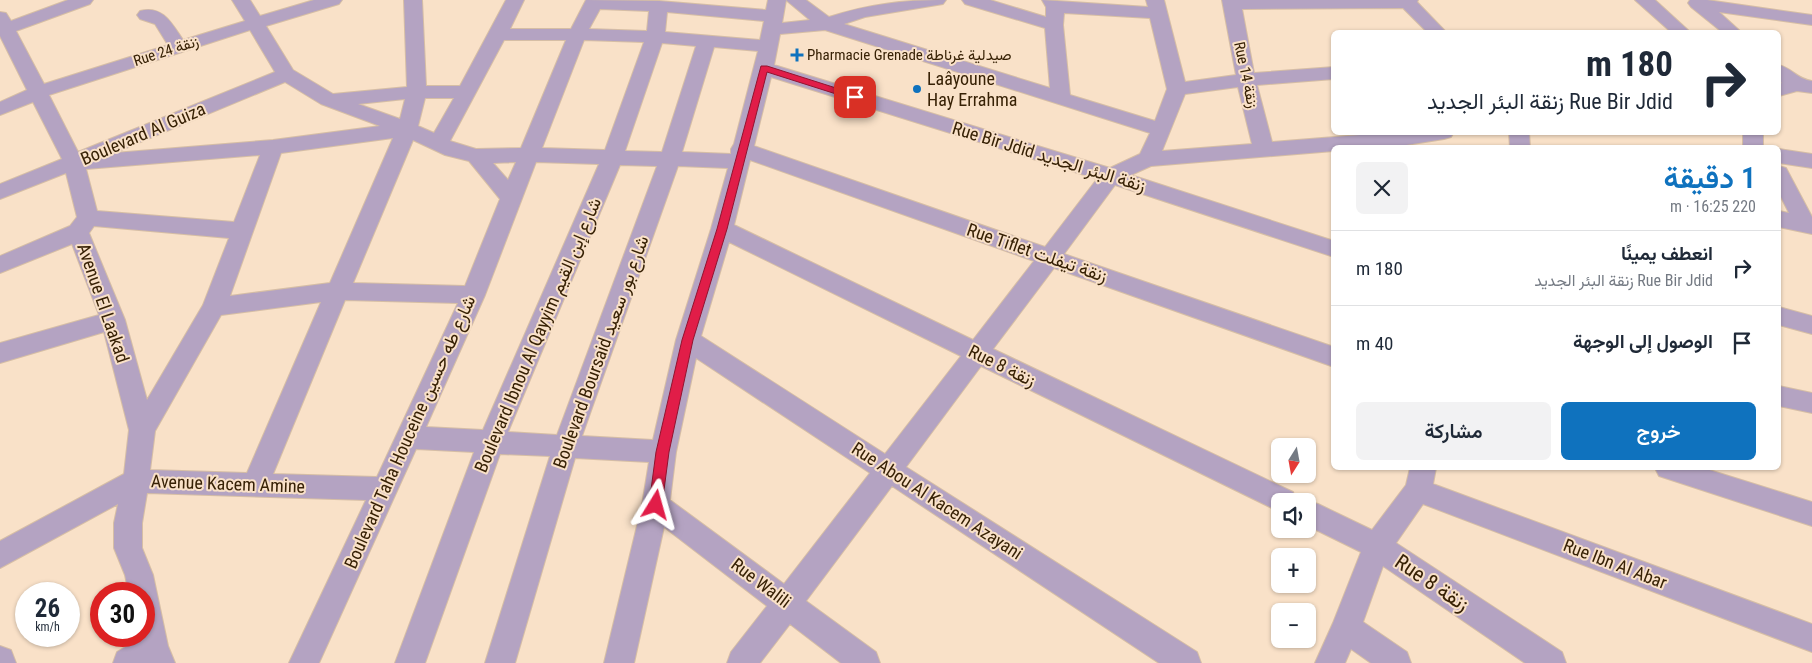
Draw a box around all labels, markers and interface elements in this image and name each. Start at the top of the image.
street label: Rue 24 زنقة [131,32,201,70]
street label: Rue 14 زنقة [1230,40,1262,110]
text: 180 m [1586,44,1673,85]
place label: Pharmacie Grenade صيدلية غرناطة [807,46,1012,64]
marker: Pharmacie Grenade صيدلية غرناطة [791,49,803,61]
icon: right [1691,50,1756,115]
place label: Laâyoune Hay Errahma [927,68,1017,110]
pin [834,76,876,118]
icon: arrive [841,83,869,111]
marker: Laâyoune Hay Errahma [911,83,923,95]
text: Rue Bir Jdid زنقة البئر الجديد [1427,89,1673,114]
street label: Boulevard Al Guiza [77,98,208,169]
street label: Rue Bir Jdid زنقة البئر الجديد [950,117,1148,197]
text: 1 دقيقة [1664,160,1756,195]
button: close [1356,162,1408,214]
street label: Boulevard Ibnou Al Qayyim شارع إبن القيم [470,194,607,476]
text: 220 m · 16:25 [1670,197,1756,216]
street label: Rue Tiflet زنقة تيفلت [964,219,1110,287]
street label: Boulevard Boursaid شارع بور سعيد [549,233,654,472]
street label: Avenue El Laakad [73,240,134,365]
text: انعطف يمينًا [1621,242,1713,265]
icon: right [1728,254,1756,282]
text: 180 m [1356,257,1403,280]
text: Rue Bir Jdid زنقة البئر الجديد [1534,271,1713,290]
street label: Boulevard Taha Houceine شارع طه حسين [340,292,481,572]
icon: arrive [1728,329,1756,357]
text: الوصول إلى الوجهة [1573,330,1713,353]
text: 40 m [1356,332,1393,355]
street label: Rue 8 زنقة [965,340,1039,392]
button: مشاركة [1356,402,1551,460]
button: خروج [1561,402,1756,460]
street label: Rue Abou Al Kacem Azayani [848,438,1027,564]
north arrow [1271,438,1316,482]
map controls [1271,438,1316,648]
street label: Avenue Kacem Amine [151,470,305,497]
position arrow [629,478,681,530]
button: sound [1271,493,1316,538]
street label: Rue Ibn Al Abar [1561,534,1670,593]
button: + [1271,548,1316,593]
street label: Rue 8 زنقة [1390,549,1474,617]
street label: Rue Walili [727,553,795,612]
speed limit sign: 30 [90,582,155,647]
text: 26 [35,594,60,623]
button: − [1271,603,1316,648]
text: km/h [35,620,60,634]

